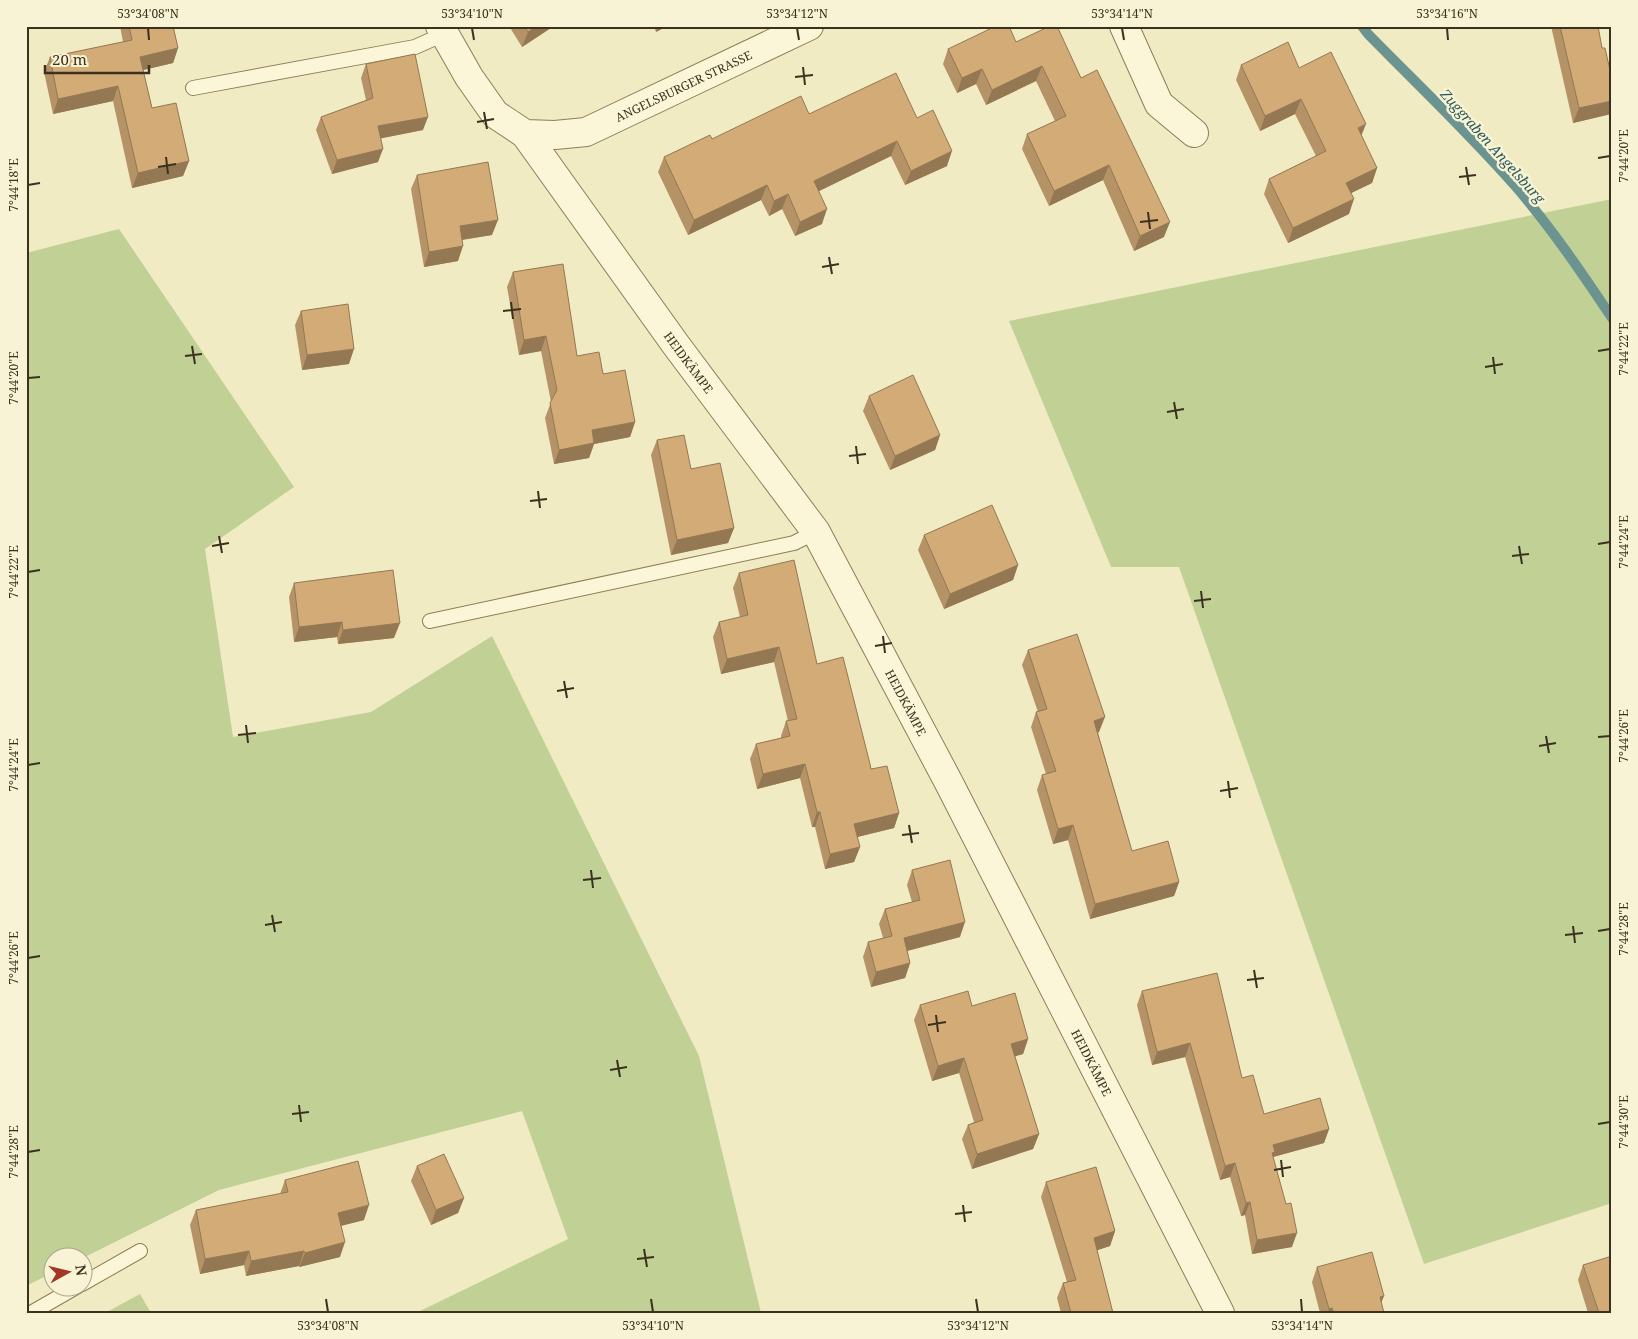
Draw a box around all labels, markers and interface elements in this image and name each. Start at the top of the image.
text: 53°34'08"N [117,5,179,22]
text: 53°34'10"N [441,5,503,22]
text: 53°34'12"N [766,5,828,22]
text: 53°34'14"N [1091,5,1153,22]
text: 53°34'16"N [1416,5,1478,22]
scale bar [45,42,149,74]
street label: ANGELSBURGER STRASSE [612,46,755,125]
text: 20 m [52,49,87,69]
water label: Zuggraben Angelsburg [1436,84,1550,208]
text: 7°44'20"E [1615,129,1632,183]
text: 7°44'18"E [5,158,22,212]
text: 7°44'22"E [1615,322,1632,376]
street label: HEIDKÄMPE [660,328,718,397]
text: 7°44'20"E [5,351,22,405]
text: 7°44'24"E [1615,515,1632,569]
text: 7°44'22"E [5,545,22,599]
street label: HEIDKÄMPE [882,666,931,739]
text: 7°44'26"E [1615,709,1632,763]
text: 7°44'24"E [5,738,22,792]
text: 7°44'28"E [1615,902,1632,956]
text: 7°44'26"E [5,931,22,985]
street label: HEIDKÄMPE [1068,1026,1116,1099]
text: 7°44'30"E [1615,1095,1632,1149]
text: 7°44'28"E [5,1125,22,1179]
north arrow [42,1246,92,1296]
text: N [71,1263,92,1277]
text: 53°34'08"N [297,1317,359,1334]
text: 53°34'10"N [622,1317,684,1334]
text: 53°34'12"N [947,1317,1009,1334]
text: 53°34'14"N [1271,1317,1333,1334]

